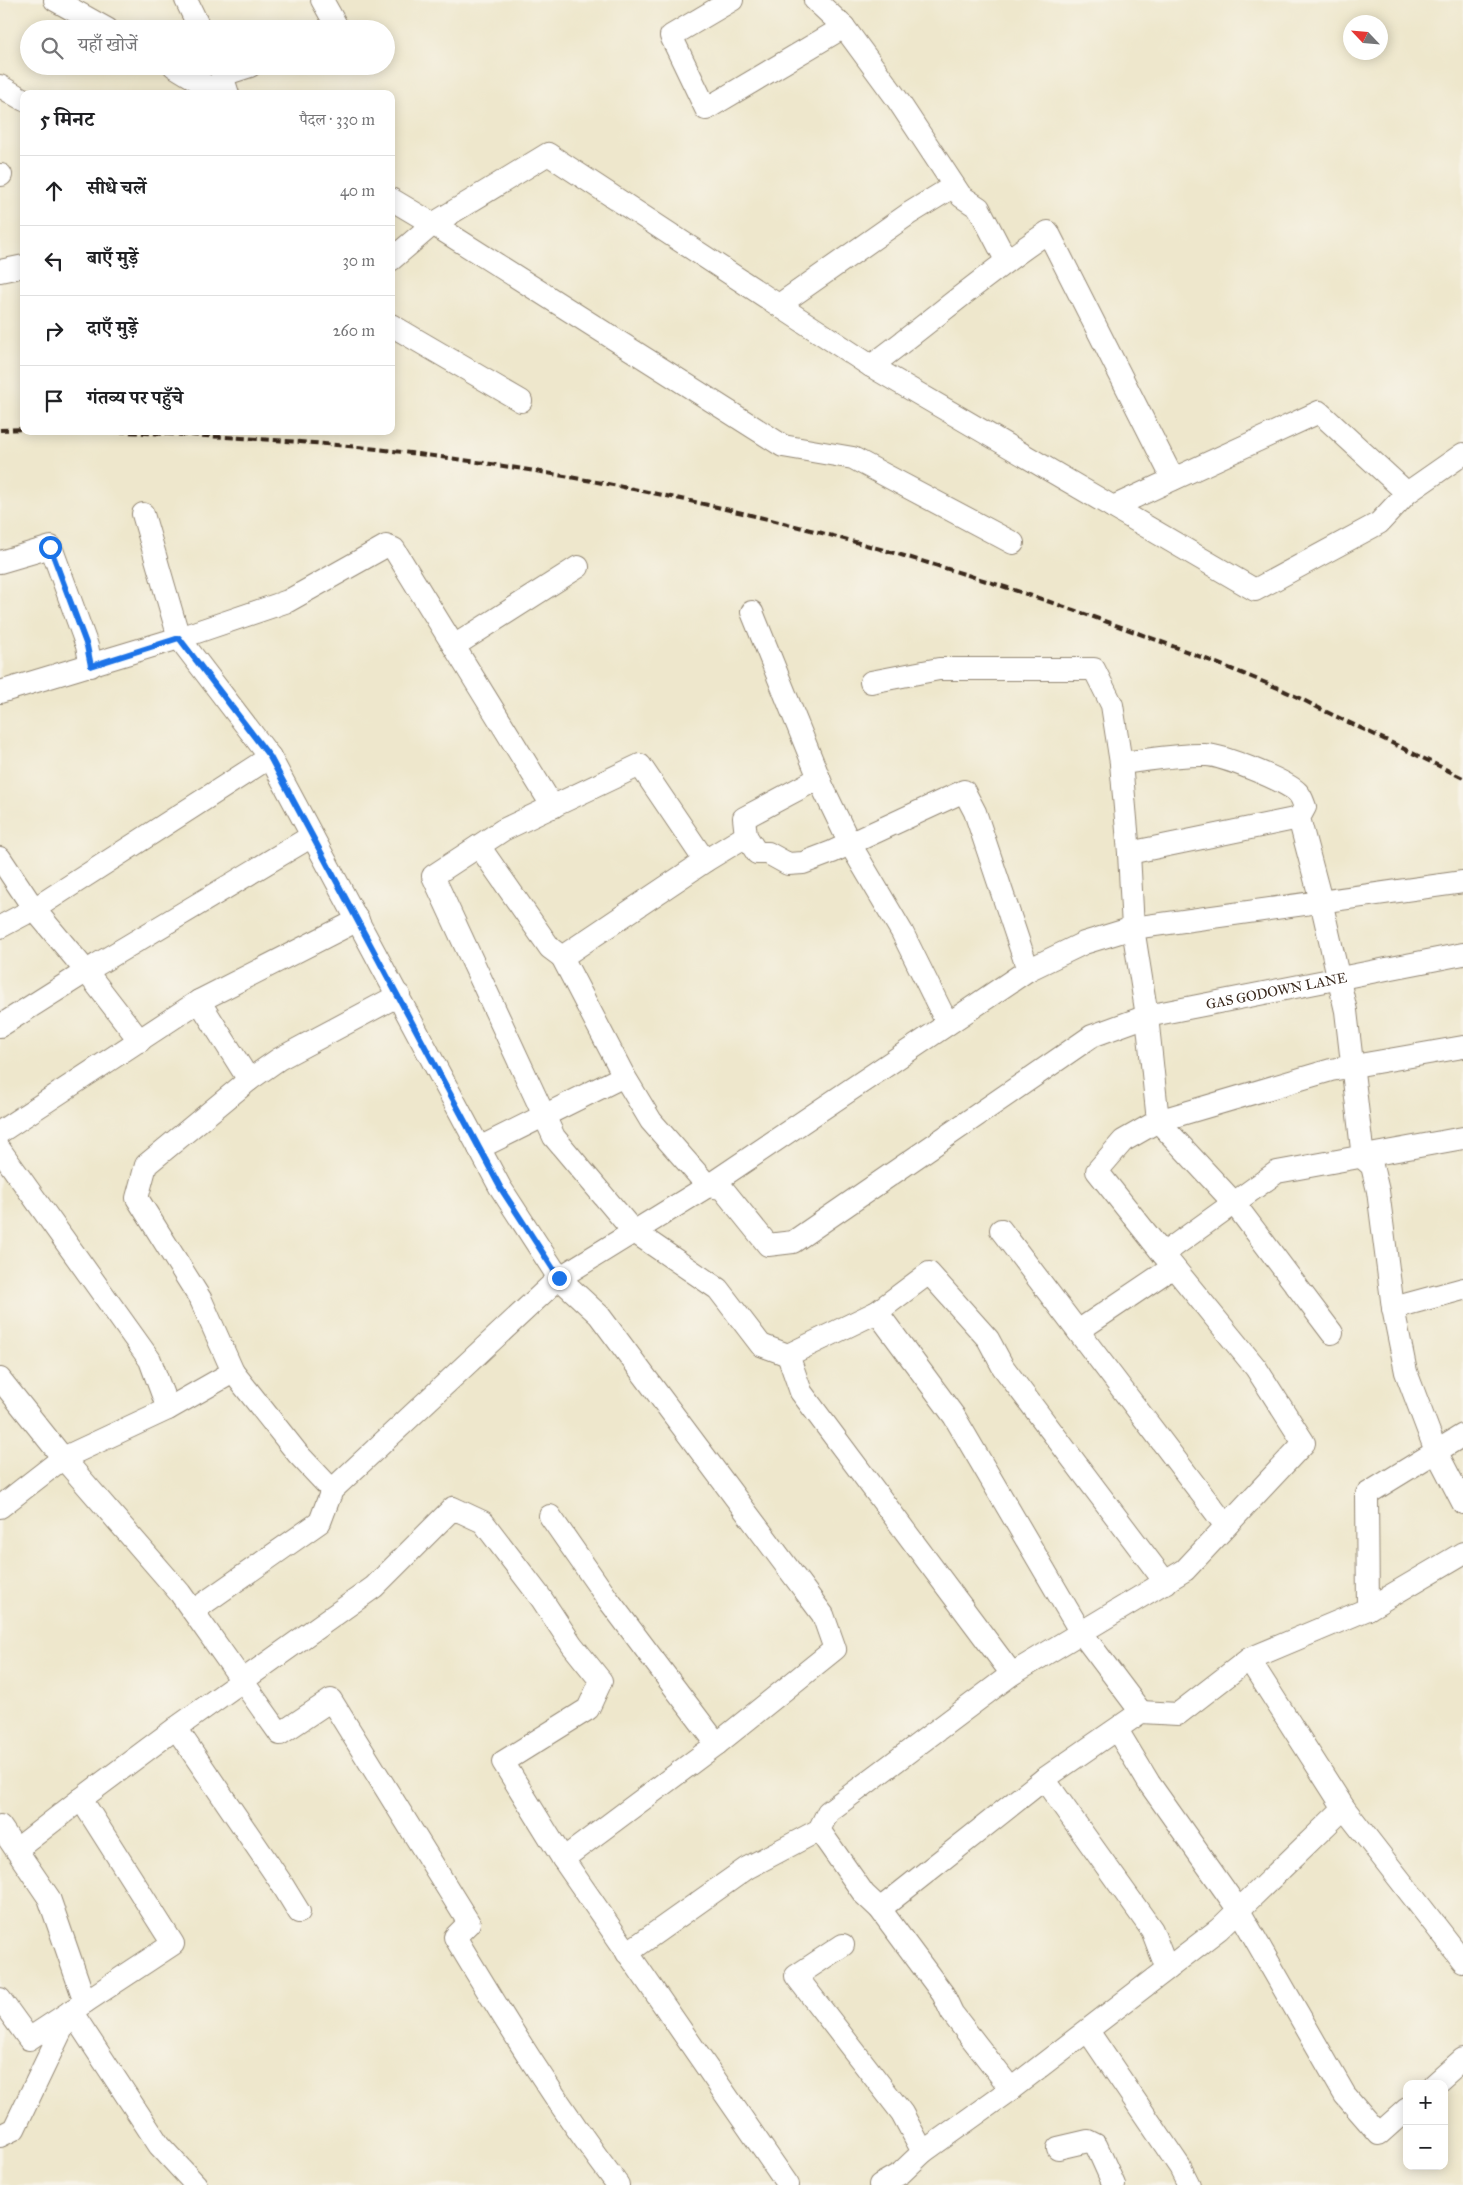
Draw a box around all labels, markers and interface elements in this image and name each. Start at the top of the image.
north arrow [1343,15,1388,60]
search box [20,20,395,75]
text: यहाँ खोजें [78,33,138,56]
icon: search [38,34,66,62]
text: 5 मिनट [40,106,94,132]
text: पैदल · 330 m [299,110,375,129]
text: सीधे चलें [87,176,146,199]
icon: ahead [40,177,68,205]
text: 40 m [340,181,375,200]
text: बाएँ मुड़ें [87,246,138,269]
icon: left [40,247,68,275]
text: 30 m [342,251,375,270]
text: दाएँ मुड़ें [87,316,138,339]
icon: right [40,317,68,345]
text: 260 m [333,321,375,340]
text: गंतव्य पर पहुँचे [87,386,183,409]
icon: arrive [40,387,68,415]
route start [39,536,62,559]
street label: GAS GODOWN LANE [1204,969,1348,1013]
route end [548,1267,571,1290]
map controls [1403,2080,1448,2170]
button: + [1403,2080,1448,2125]
button: − [1403,2125,1448,2170]

